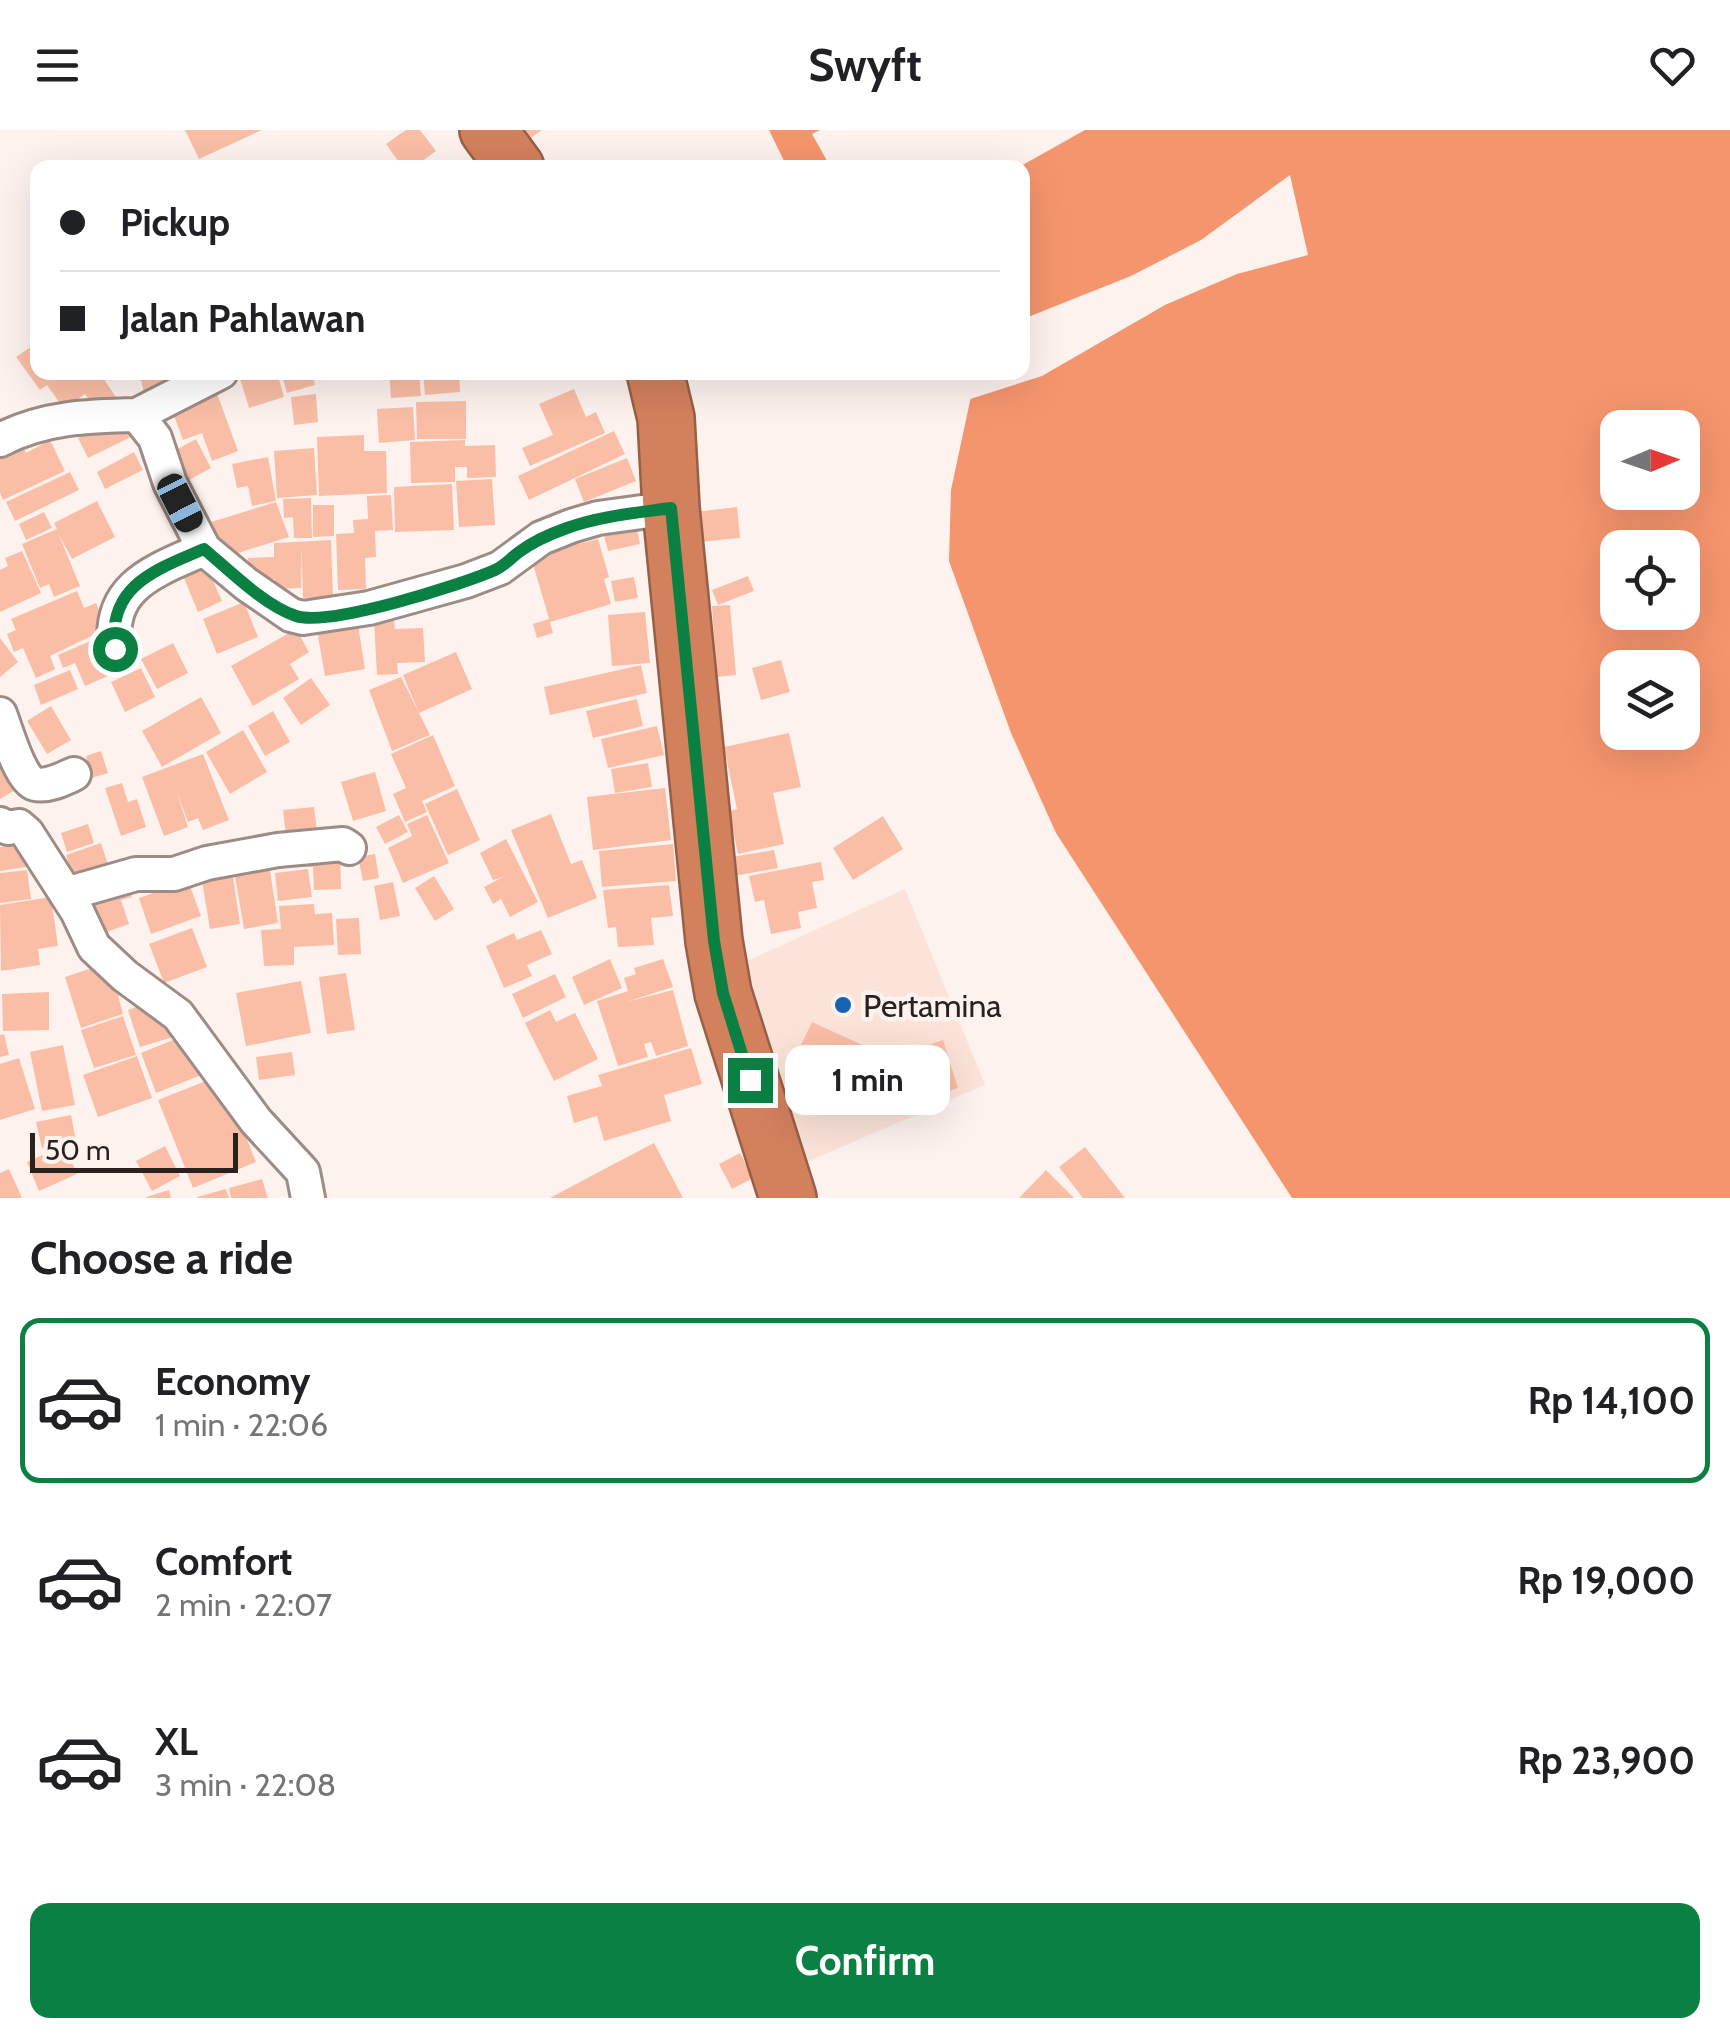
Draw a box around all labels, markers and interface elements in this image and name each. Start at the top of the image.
icon: menu [30,38,85,93]
text: Swyft [808,38,922,92]
icon: heart [1645,38,1700,93]
text: Pickup [120,199,230,246]
text: Jalan Pahlawan [120,295,365,342]
north arrow [1600,410,1700,510]
map controls [1600,410,1700,750]
car [153,469,207,537]
button: locate [1600,530,1700,630]
route start [93,627,138,672]
button: layers [1600,650,1700,750]
place label: Pertamina [863,986,1002,1025]
marker: Pertamina [832,994,854,1016]
callout: 1 min [785,1045,950,1115]
route end [728,1058,773,1103]
text: 1 min [831,1060,904,1099]
scale bar [30,1128,238,1172]
text: 50 m [45,1133,111,1167]
text: Choose a ride [30,1231,293,1285]
icon: car [35,1356,125,1446]
text: Economy [155,1358,310,1405]
text: Rp 14,100 [1528,1377,1695,1424]
text: 1 min · 22:06 [155,1405,328,1444]
icon: car [35,1536,125,1626]
text: Comfort [155,1538,292,1585]
text: Rp 19,000 [1518,1557,1695,1604]
text: 2 min · 22:07 [155,1585,332,1624]
icon: car [35,1716,125,1806]
text: XL [155,1718,198,1765]
text: Rp 23,900 [1517,1737,1695,1784]
text: 3 min · 22:08 [155,1765,336,1804]
button: Confirm [30,1903,1700,2018]

